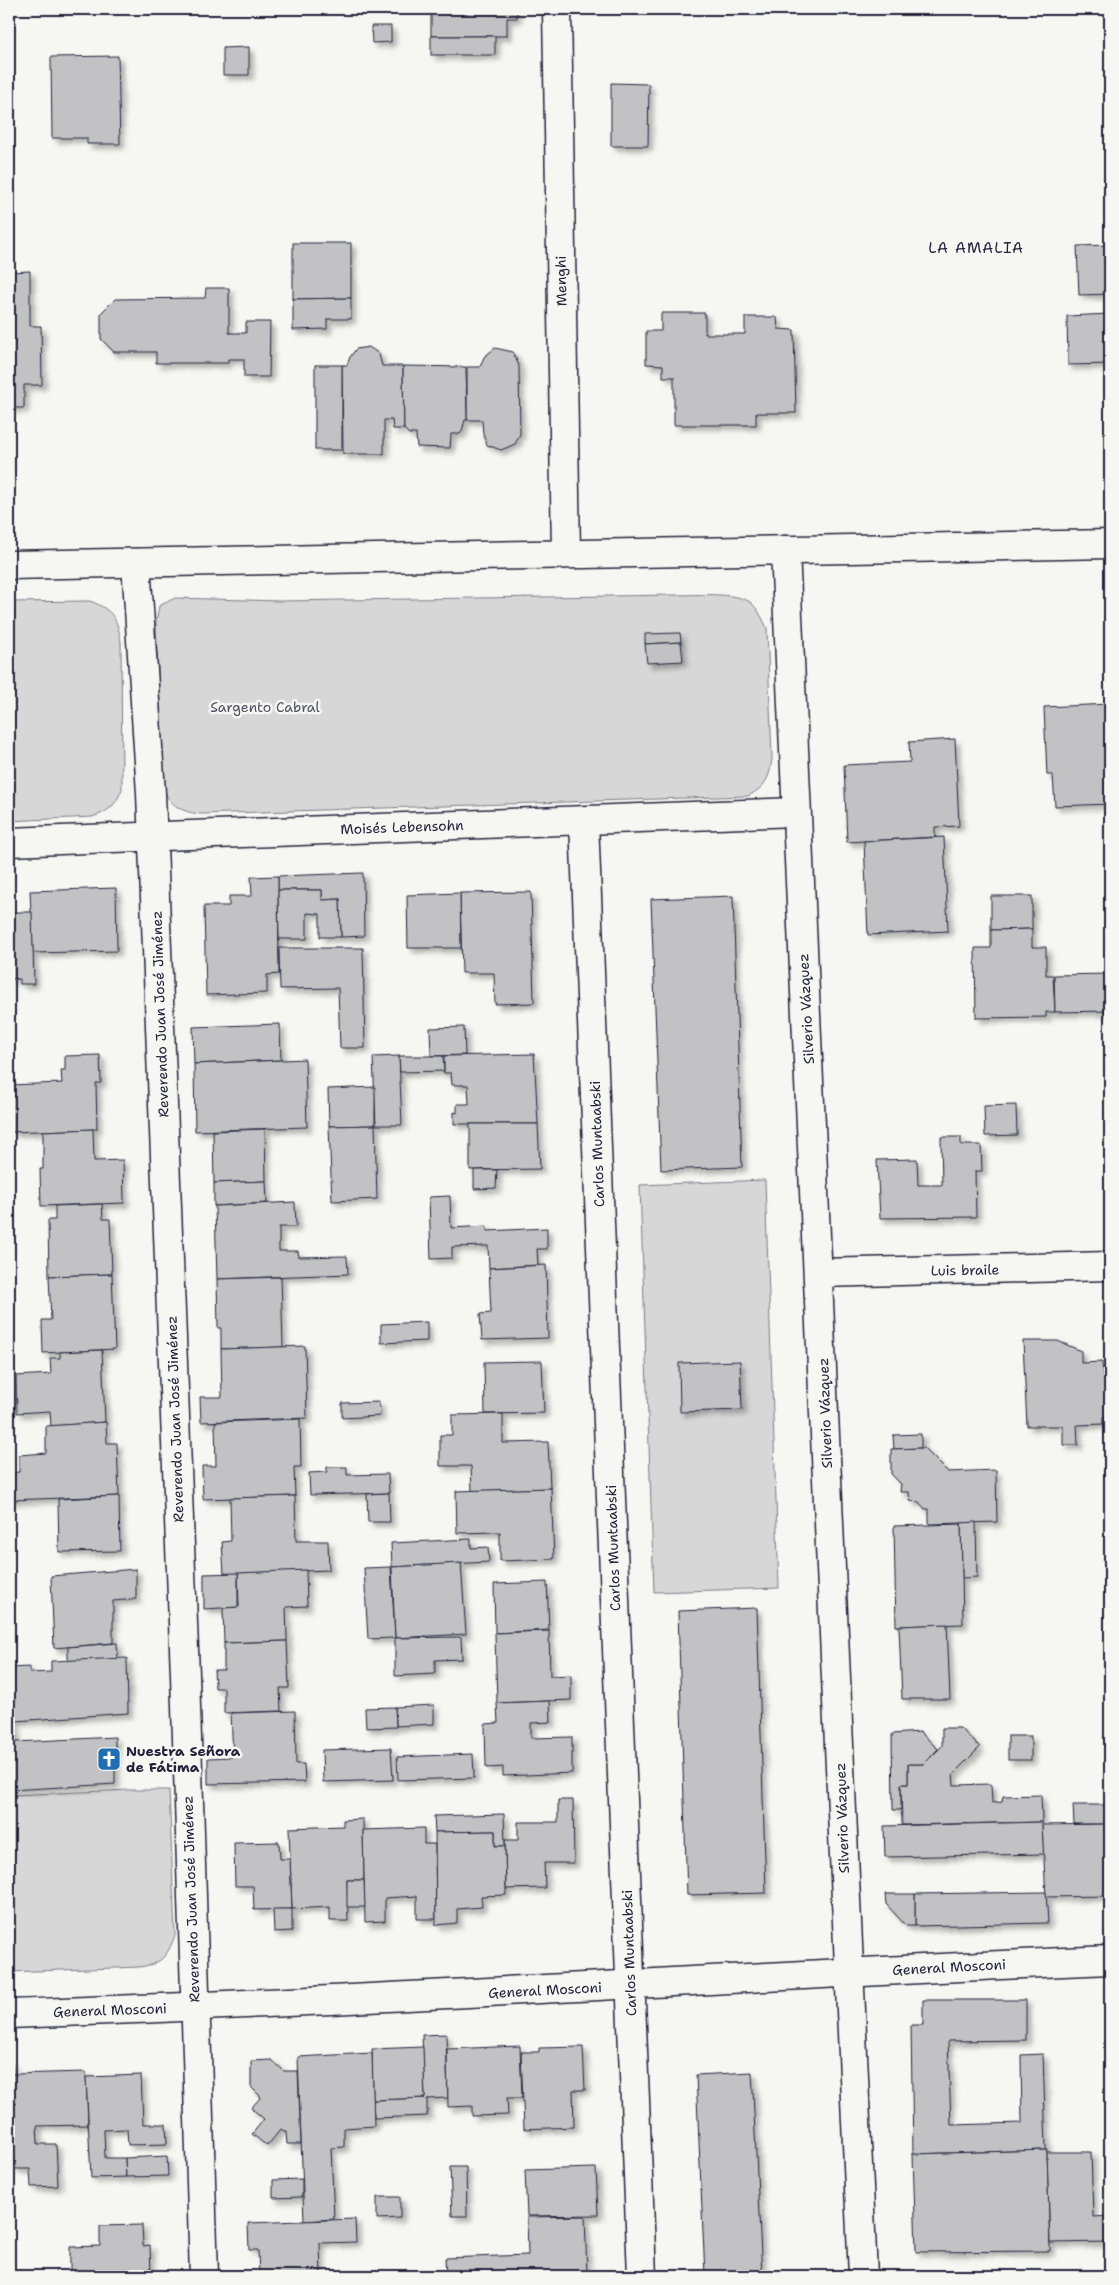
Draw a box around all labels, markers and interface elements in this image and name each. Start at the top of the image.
district label: LA AMALIA [928,238,1024,258]
street label: Menghi [552,256,570,306]
park label: Sargento Cabral [210,698,321,716]
street label: Moisés Lebensohn [340,816,464,838]
street label: Reverendo Juan José Jiménez [147,910,173,1118]
street label: Silverio Vázquez [794,953,818,1065]
street label: Carlos Muntaabski [586,1080,608,1208]
street label: Luis braile [930,1260,1000,1280]
street label: Reverendo Juan José Jiménez [162,1315,188,1523]
street label: Silverio Vázquez [814,1357,836,1469]
street label: Carlos Muntaabski [602,1484,624,1612]
place label: Nuestra Señora de Fátima [126,1742,241,1776]
church icon: Nuestra Señora de Fátima [96,1746,122,1772]
street label: Silverio Vázquez [831,1762,853,1874]
street label: Reverendo Juan José Jiménez [178,1795,204,2003]
street label: Carlos Muntaabski [618,1889,640,2017]
street label: General Mosconi [892,1955,1006,1979]
street label: General Mosconi [488,1978,602,2002]
street label: General Mosconi [53,1999,167,2021]

